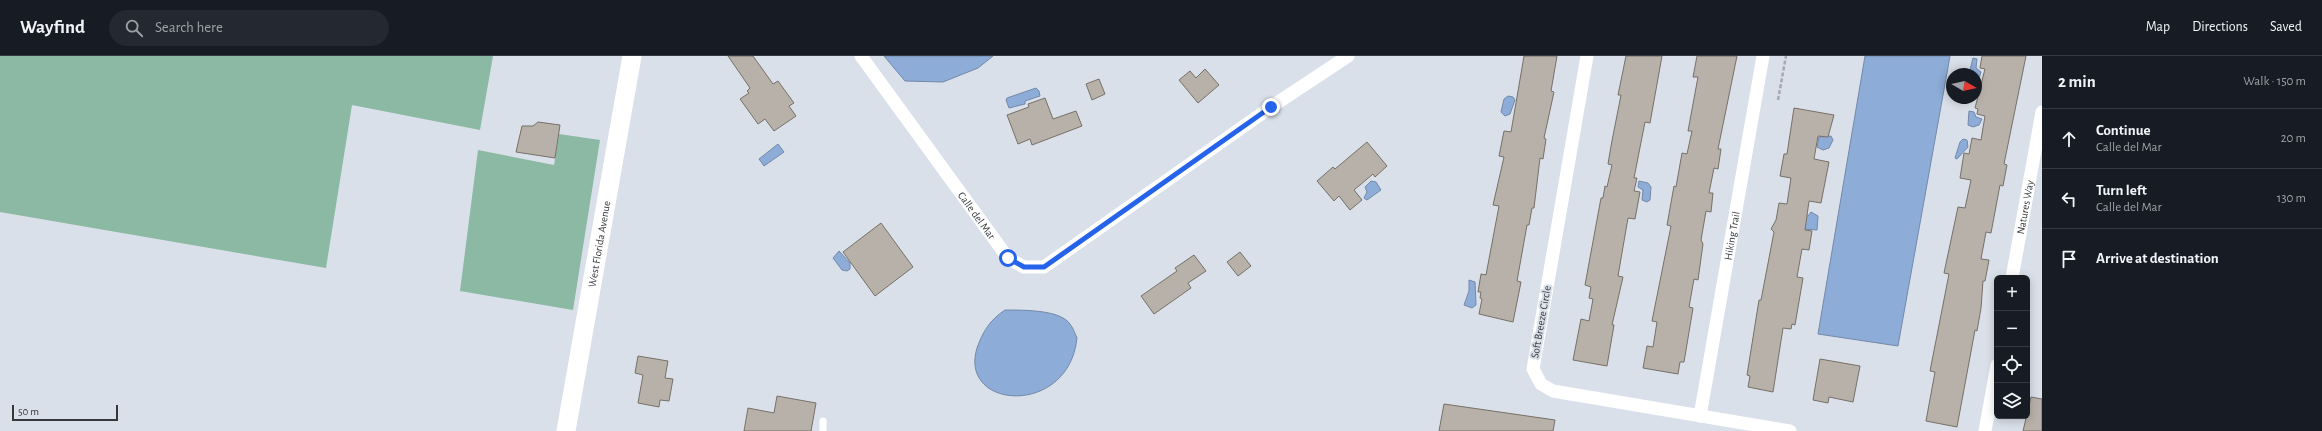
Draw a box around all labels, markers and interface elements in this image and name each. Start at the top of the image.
search box [109,10,389,46]
icon: search [123,17,145,39]
text: Wayfind [20,18,85,37]
text: Search here [155,20,223,35]
text: Map [2146,20,2170,34]
text: Directions [2192,20,2248,34]
text: Saved [2270,20,2302,34]
north arrow [1946,68,1982,104]
text: 2 min [2058,73,2096,90]
text: Walk · 150 m [2243,75,2306,88]
route end [1262,98,1280,116]
text: Continue [2096,123,2151,138]
icon: ahead [2058,128,2080,150]
text: 20 m [2281,132,2306,145]
text: Calle del Mar [2096,141,2162,154]
street label: Natures Way [2015,179,2035,235]
text: Turn left [2096,183,2147,198]
icon: left [2058,188,2080,210]
street label: Calle del Mar [956,190,998,241]
text: 130 m [2277,192,2306,205]
street label: West Florida Avenue [586,200,612,288]
text: Calle del Mar [2096,201,2162,214]
street label: Hiking Trail [1722,210,1741,261]
icon: arrive [2058,248,2080,270]
route start [999,249,1017,267]
text: Arrive at destination [2096,251,2219,266]
map controls [1994,275,2030,419]
button: + [1994,275,2030,311]
street label: Soft Breeze Circle [1529,285,1553,359]
button: − [1994,311,2030,347]
button: locate [1994,347,2030,383]
button: layers [1994,383,2030,419]
scale bar [12,403,118,422]
text: 50 m [18,406,39,417]

